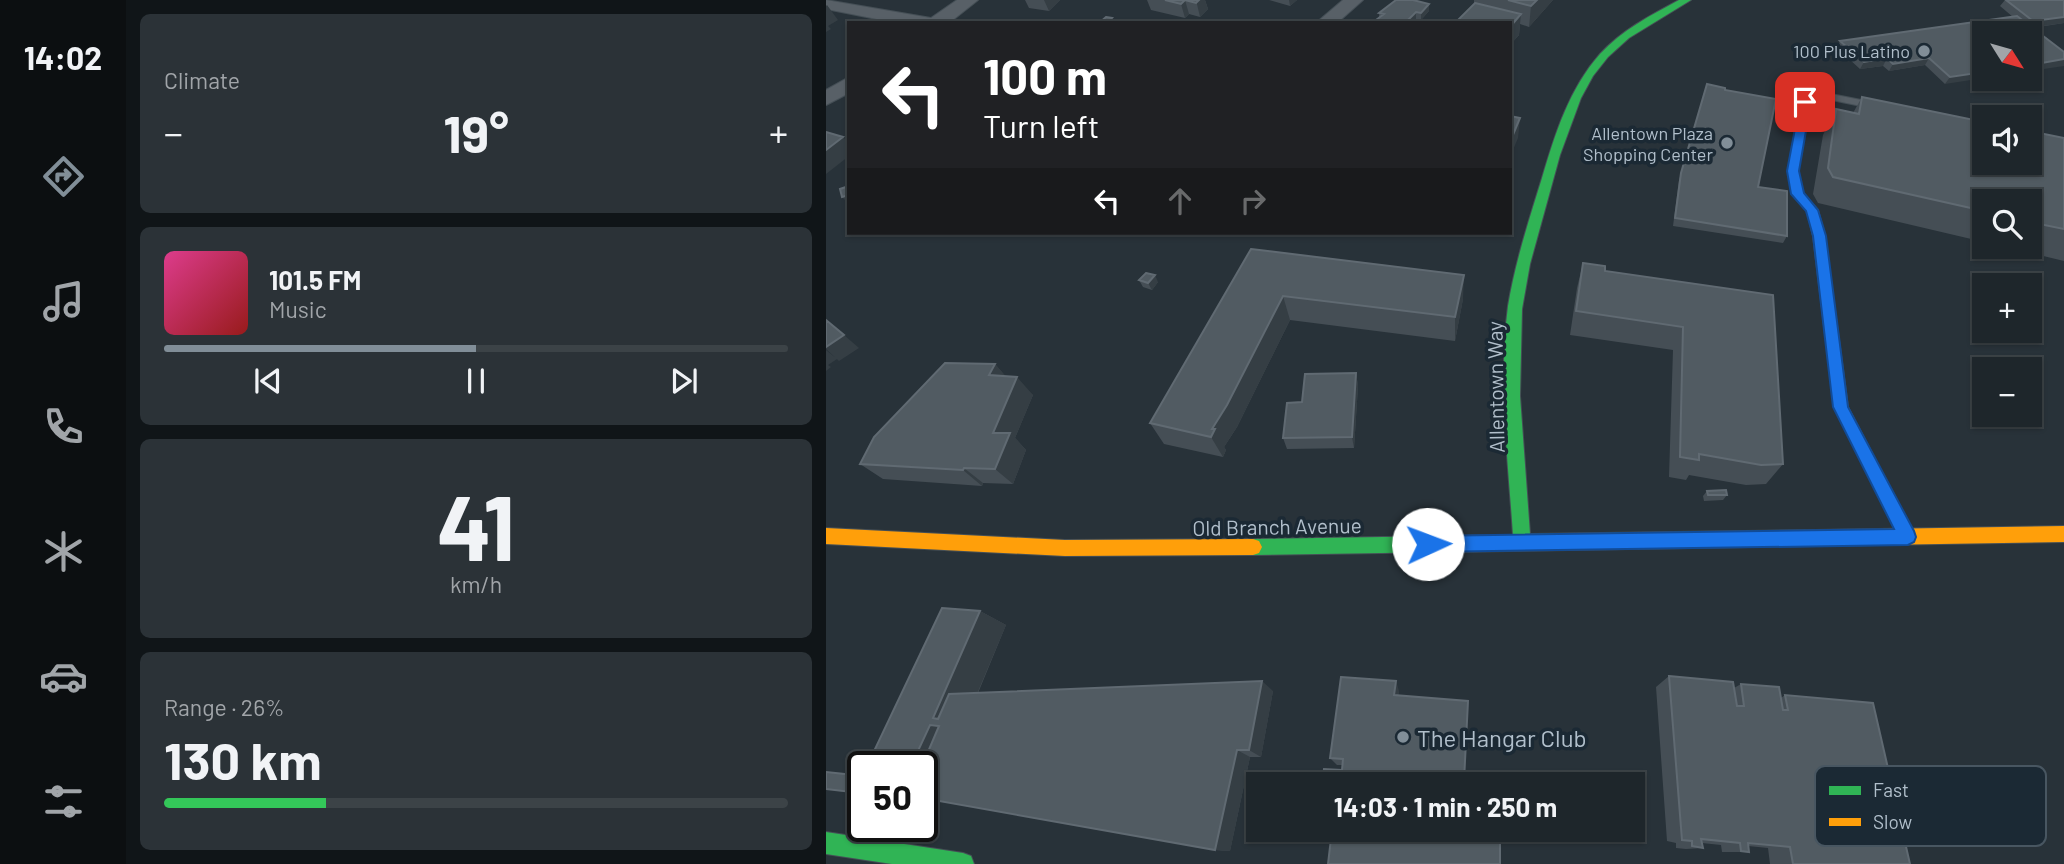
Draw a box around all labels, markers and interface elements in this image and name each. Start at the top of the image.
north arrow [1972,21,2042,91]
map controls [1972,21,2042,427]
text: 14:02 [24,38,102,76]
place label: 100 Plus Latino [1793,40,1910,62]
marker: 100 Plus Latino [1916,43,1932,59]
text: 100 m [983,46,1107,105]
icon: left [868,49,959,140]
text: Climate [164,66,240,94]
pin [1775,72,1835,132]
icon: arrive [1786,83,1824,121]
text: 19° [443,101,509,163]
button: sound [1972,105,2042,175]
text: Turn left [983,106,1100,144]
text: − [164,109,183,155]
text: + [769,109,788,155]
place label: Allentown Plaza Shopping Center [1583,122,1713,165]
marker: Allentown Plaza Shopping Center [1719,135,1735,151]
icon: directions [39,152,88,201]
icon: left [1088,182,1126,220]
icon: ahead [1161,182,1199,220]
icon: right [1234,182,1272,220]
button: search [1972,189,2042,259]
text: 101.5 FM [269,264,361,295]
button: + [1972,273,2042,343]
icon: music [39,277,88,326]
text: Music [269,295,327,323]
street label: Allentown Way [1481,321,1509,453]
button: − [1972,357,2042,427]
icon: previous [249,362,287,400]
icon: pause [457,362,495,400]
icon: next [665,362,703,400]
icon: phone [39,402,88,451]
text: 41 [437,470,515,579]
position arrow [1391,507,1465,581]
street label: Old Branch Avenue [1192,512,1362,540]
icon: climate [39,527,88,576]
text: km/h [450,570,502,598]
icon: car [39,652,88,701]
text: Range · 26% [164,693,285,721]
place label: The Hangar Club [1417,723,1587,752]
text: 130 km [164,728,322,790]
marker: The Hangar Club [1395,729,1411,745]
speed limit sign: 50 [847,751,938,842]
legend [1815,766,2046,846]
icon: filters [39,777,88,826]
text: Fast [1873,778,1909,801]
text: 14:03 · 1 min · 250 m [1334,791,1557,822]
text: Slow [1873,810,1912,833]

